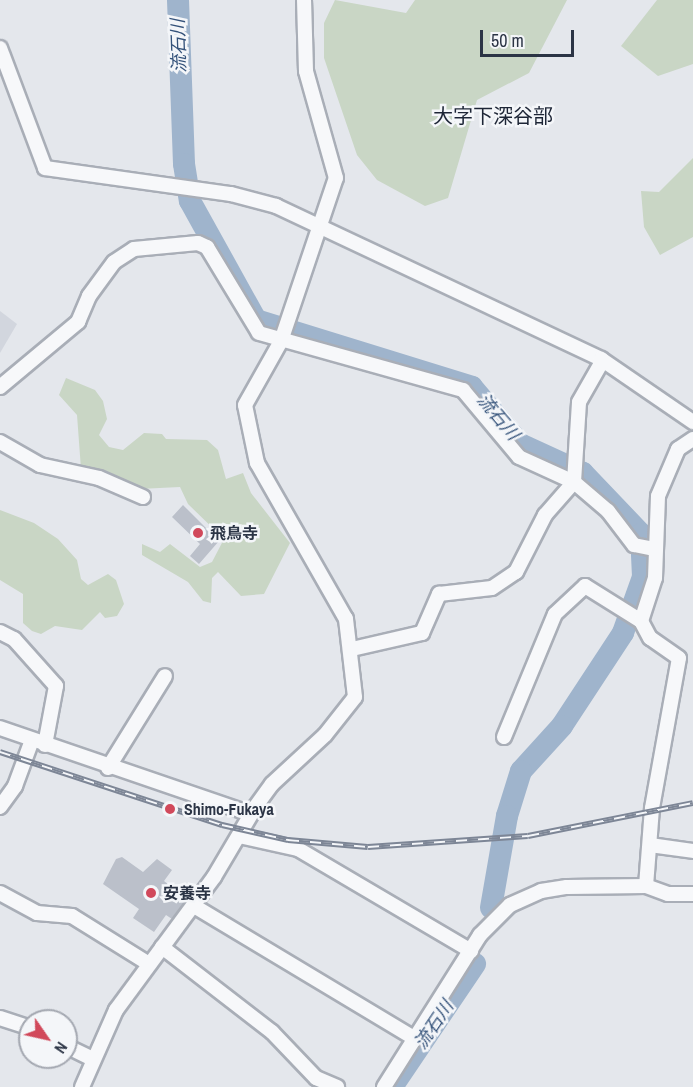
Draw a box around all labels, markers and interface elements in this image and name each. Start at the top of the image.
scale bar [483,18,578,56]
water label: 流石川 [167,19,191,73]
text: 50 m [491,28,524,53]
district label: 大字下深谷部 [433,103,553,127]
water label: 流石川 [472,389,524,445]
place label: 飛鳥寺 [210,523,258,543]
marker: 飛鳥寺 [191,526,205,540]
place label: Shimo-Fukaya [184,799,274,819]
marker: Shimo-Fukaya [161,800,179,818]
place label: 安養寺 [163,883,211,903]
marker: 安養寺 [144,886,158,900]
water label: 流石川 [410,997,458,1053]
north arrow [18,1009,78,1069]
text: N [49,1038,73,1058]

